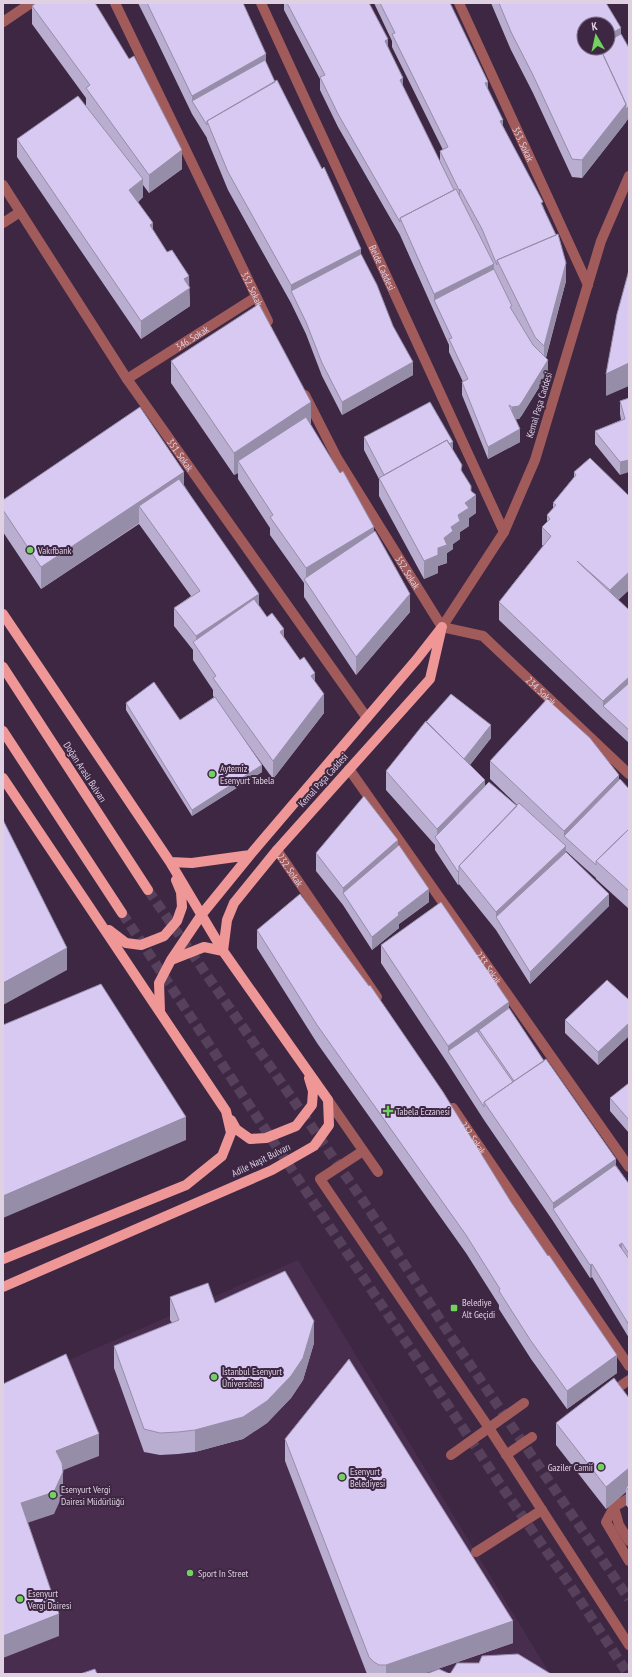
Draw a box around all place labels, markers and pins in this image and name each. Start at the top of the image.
place label: Vakıfbank [37,544,72,557]
marker: Vakıfbank [25,545,35,555]
place label: Aytemiz Esenyurt Tabela [220,762,274,787]
marker: Aytemiz Esenyurt Tabela [207,769,217,779]
place label: Tabela Eczanesi [396,1105,450,1118]
marker: Tabela Eczanesi [383,1106,393,1116]
place label: Belediye Alt Geçidi [462,1296,495,1321]
marker: Belediye Alt Geçidi [449,1303,459,1313]
place label: İstanbul Esenyurt Üniversitesi [222,1365,282,1390]
marker: İstanbul Esenyurt Üniversitesi [209,1372,219,1382]
place label: Gaziler Camii [548,1461,593,1474]
marker: Gaziler Camii [596,1462,606,1472]
place label: Esenyurt Belediyesi [350,1465,385,1490]
marker: Esenyurt Belediyesi [337,1472,347,1482]
place label: Esenyurt Vergi Dairesi Müdürlüğü [61,1483,124,1508]
marker: Esenyurt Vergi Dairesi Müdürlüğü [48,1490,58,1500]
place label: Sport In Street [198,1567,249,1580]
marker: Sport In Street [185,1568,195,1578]
place label: Esenyurt Vergi Dairesi [27,1587,71,1612]
marker: Esenyurt Vergi Dairesi [15,1594,25,1604]

